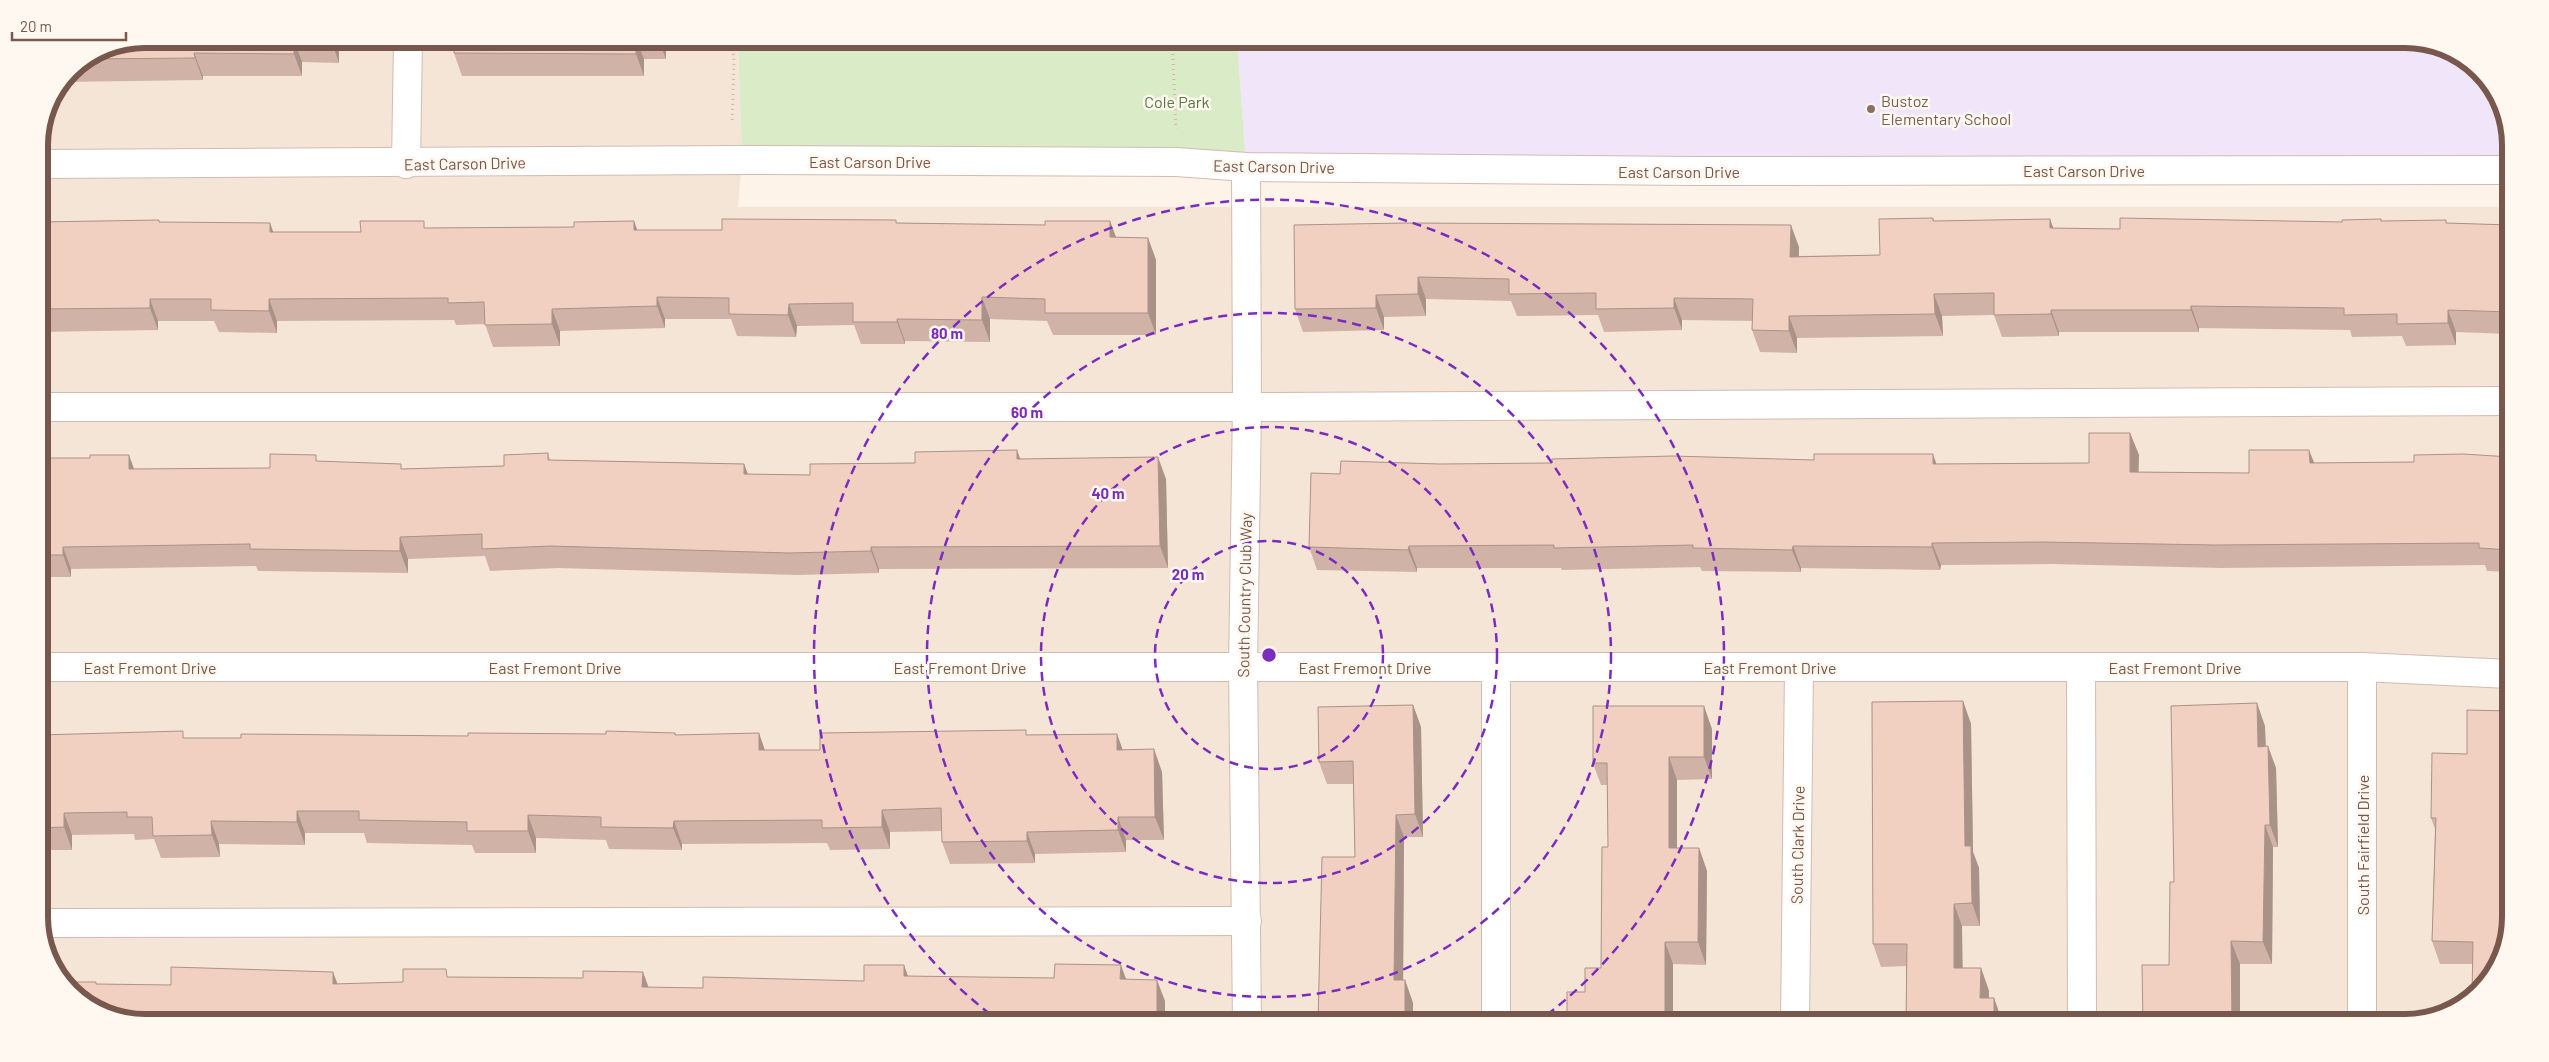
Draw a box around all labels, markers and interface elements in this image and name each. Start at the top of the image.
scale bar [12,10,126,42]
text: 20 m [20,17,52,35]
place label: Bustoz Elementary School [1881,91,2011,128]
park label: Cole Park [1144,92,1210,111]
marker: Bustoz Elementary School [1865,103,1877,115]
street label: East Carson Drive [404,152,526,174]
street label: East Carson Drive [809,152,931,171]
street label: East Carson Drive [1213,155,1335,177]
street label: East Carson Drive [2023,161,2145,180]
street label: East Carson Drive [1618,162,1740,181]
text: 80 m [931,324,963,342]
text: 60 m [1011,403,1043,421]
text: 40 m [1091,484,1125,502]
street label: South Country Club Way [1233,512,1255,678]
text: 20 m [1172,565,1204,583]
centre of rings [1260,646,1278,664]
street label: East Fremont Drive [84,658,216,677]
street label: East Fremont Drive [489,658,621,677]
street label: East Fremont Drive [894,658,1026,677]
street label: East Fremont Drive [1299,658,1431,677]
street label: East Fremont Drive [1704,658,1836,677]
street label: East Fremont Drive [2109,658,2241,677]
street label: South Fairfield Drive [2353,775,2372,915]
street label: South Clark Drive [1786,786,1808,904]

